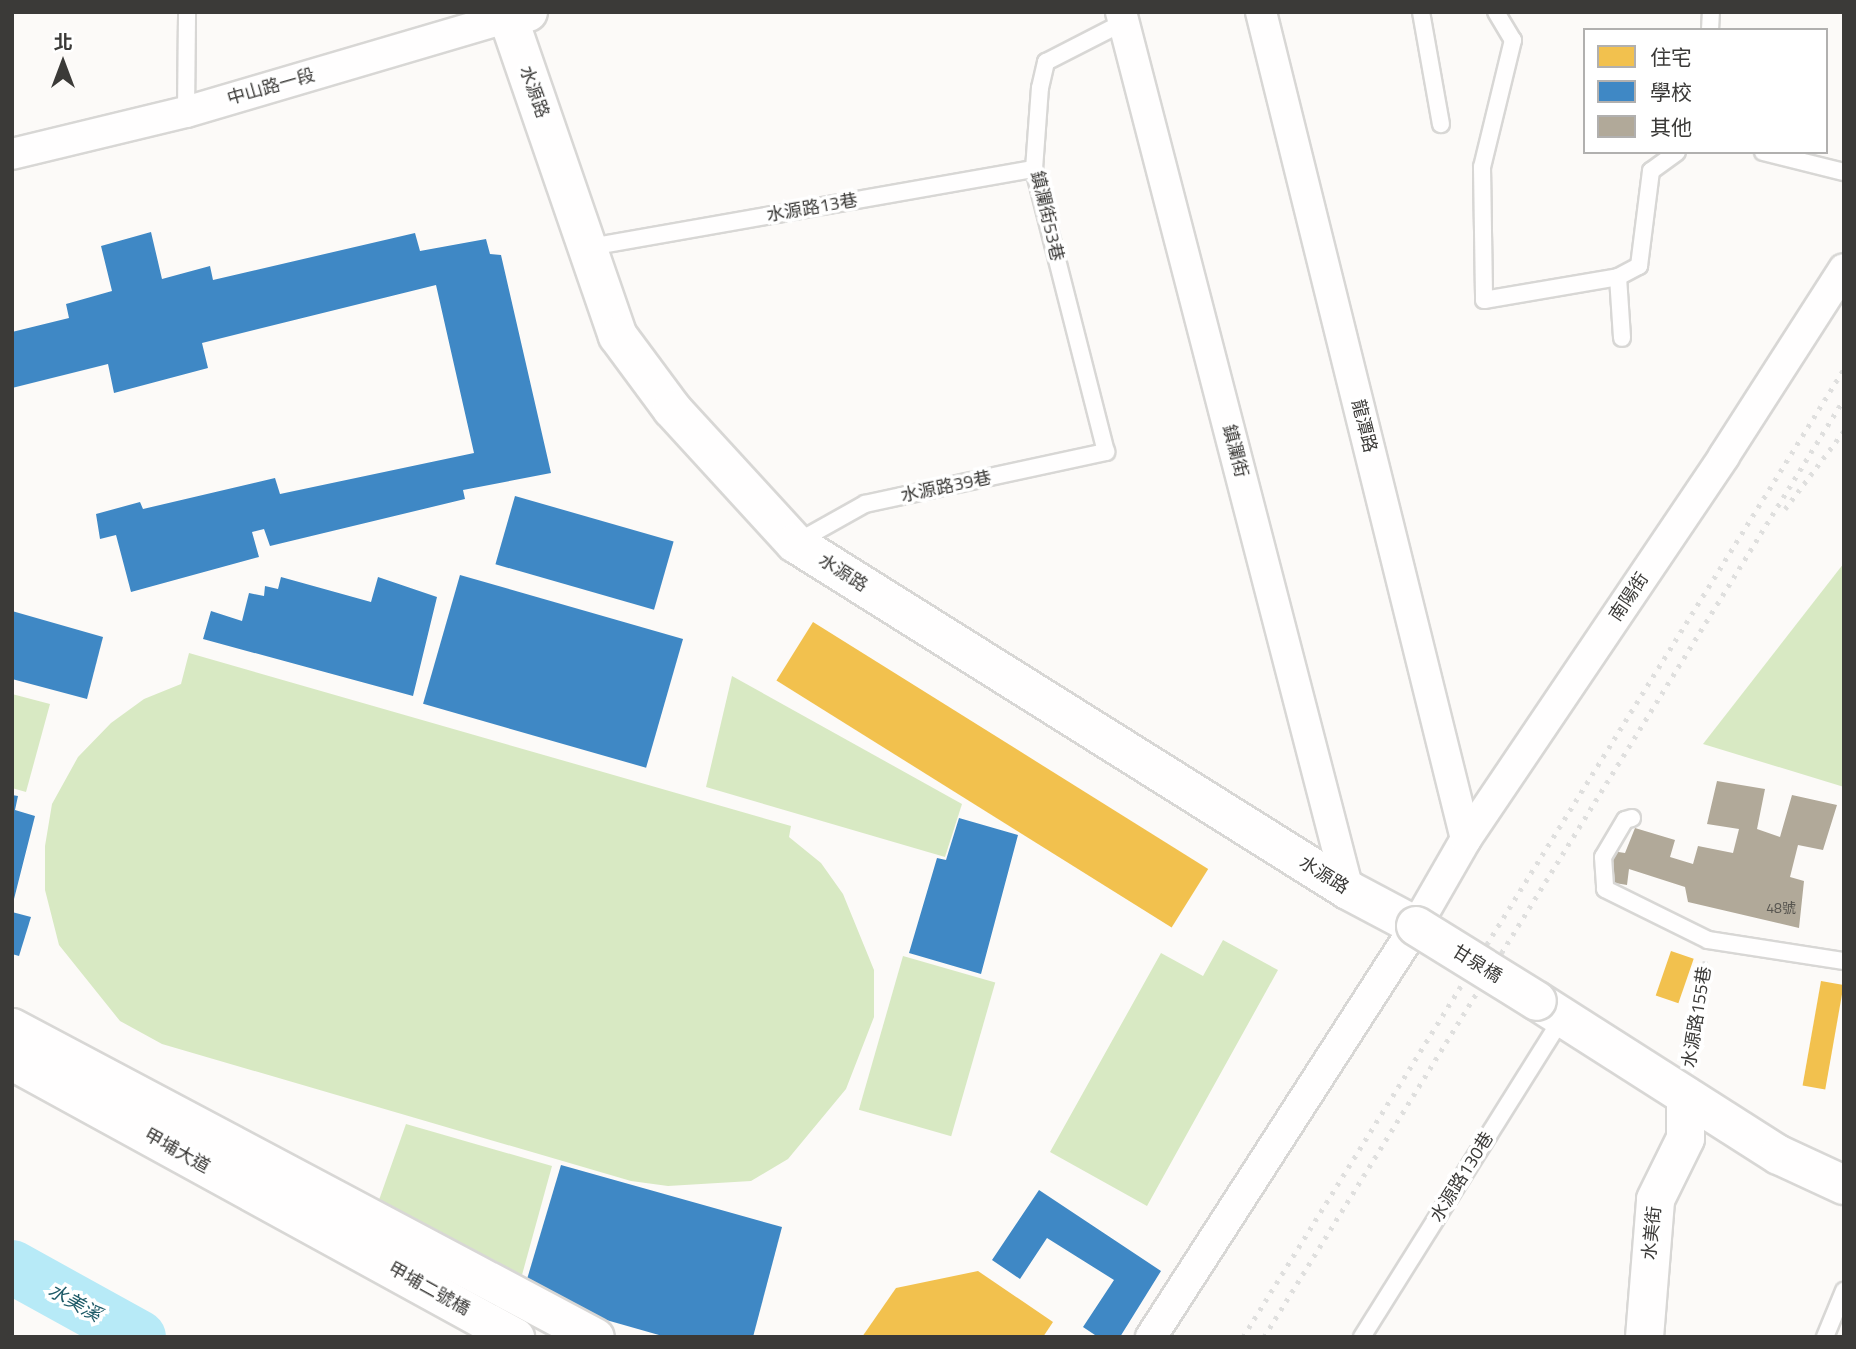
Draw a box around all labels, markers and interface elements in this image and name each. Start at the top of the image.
text: 北 [53,27,73,56]
north arrow [28,28,98,98]
legend [1583,28,1828,154]
text: 住宅 [1650,41,1692,73]
street label: 水源路 [515,63,553,121]
street label: 中山路一段 [225,64,317,110]
text: 學校 [1650,76,1692,108]
text: 其他 [1650,111,1692,143]
street label: 鎮瀾街53巷 [1026,169,1068,263]
street label: 水源路13巷 [765,189,859,227]
street label: 龍潭路 [1347,397,1381,455]
street label: 鎮瀾街 [1218,422,1252,480]
street label: 水源路39巷 [899,467,993,507]
street label: 水源路 [814,550,872,596]
street label: 南陽街 [1605,569,1653,625]
street label: 水源路 [1295,852,1353,898]
house number: 48號 [1766,900,1796,916]
street label: 甘泉橋 [1448,941,1506,987]
street label: 水源路155巷 [1678,965,1716,1069]
street label: 甲埔大道 [140,1124,214,1178]
street label: 水源路130巷 [1426,1128,1498,1226]
street label: 水美街 [1638,1205,1666,1261]
street label: 甲埔二號橋 [384,1258,474,1320]
water label: 水美溪 [45,1278,105,1326]

